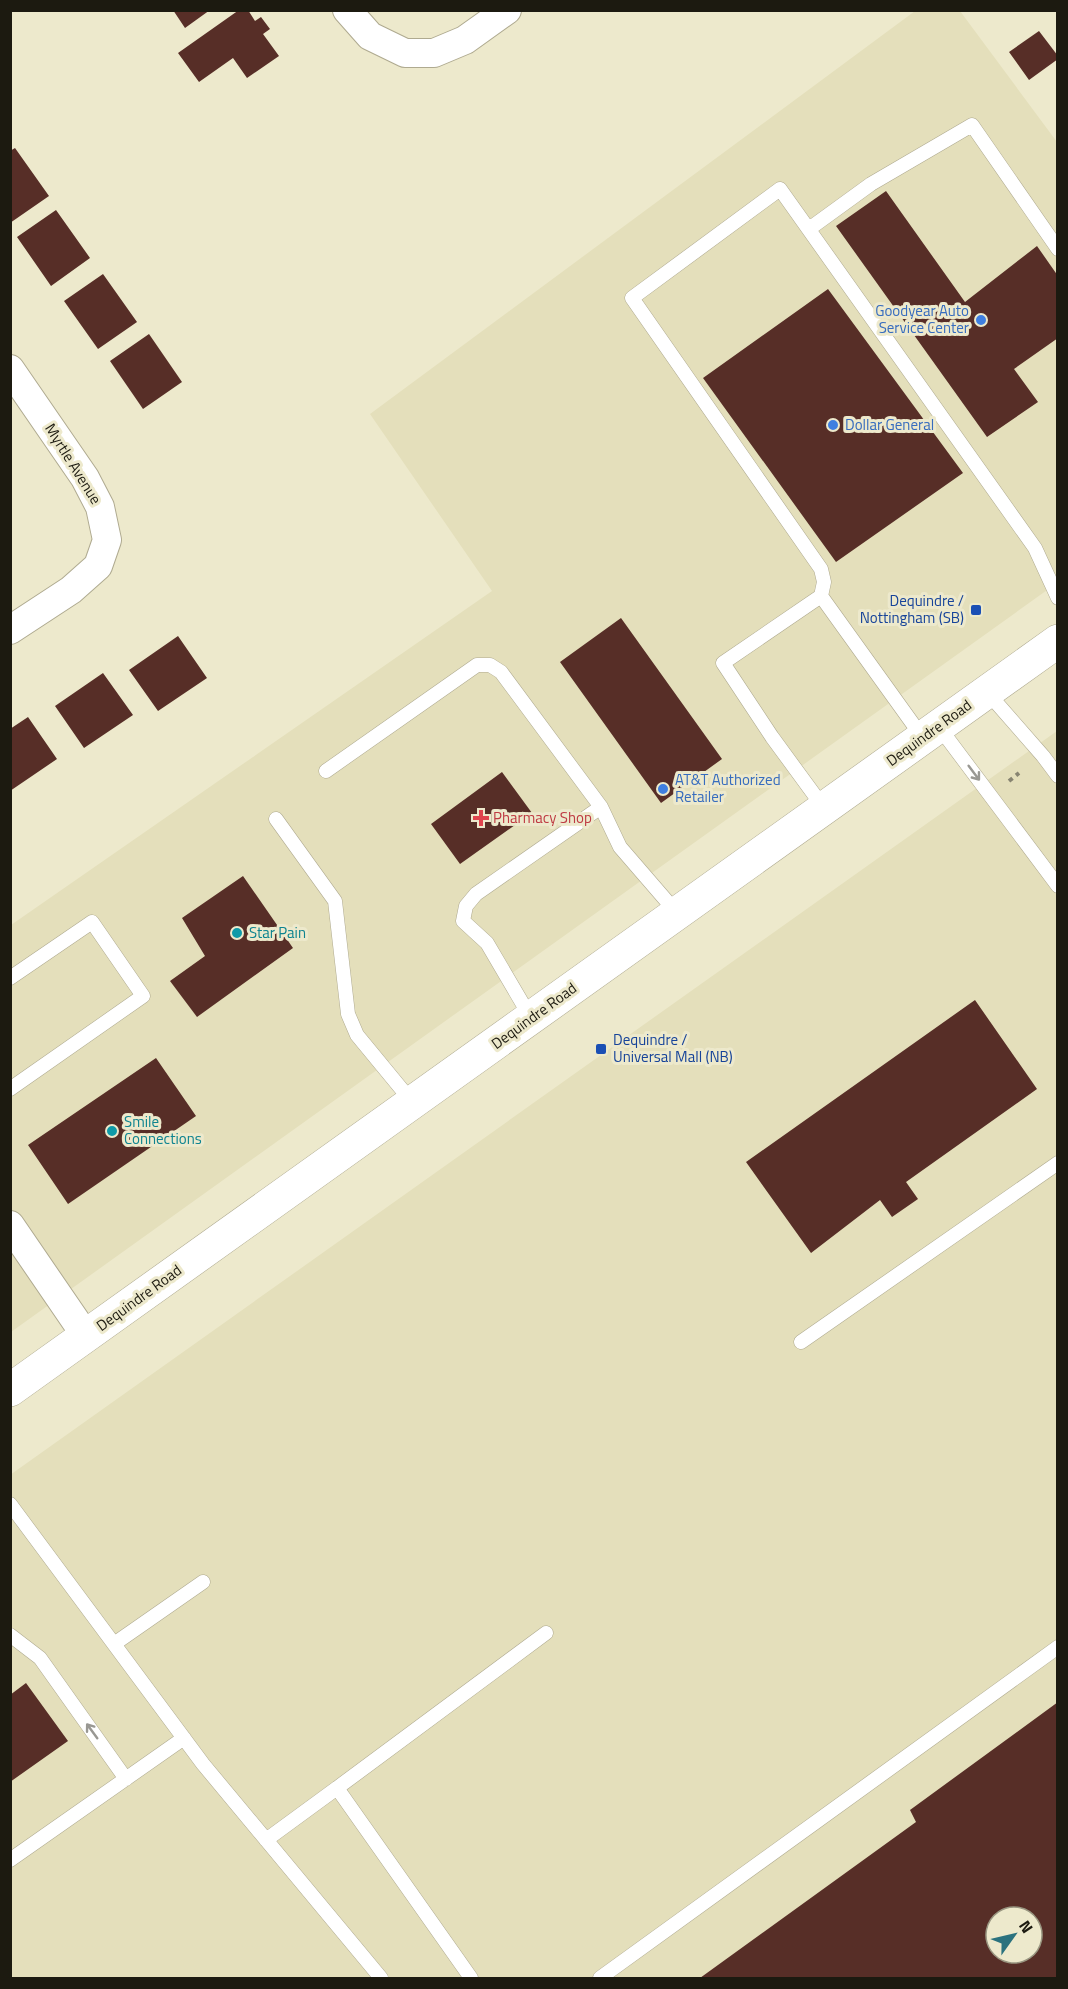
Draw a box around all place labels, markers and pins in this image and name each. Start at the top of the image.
place label: Goodyear Auto Service Center [875,299,969,339]
marker: Goodyear Auto Service Center [974,313,988,327]
place label: Dollar General [845,413,934,436]
marker: Dollar General [826,418,840,432]
place label: Dequindre / Nottingham (SB) [860,589,964,629]
marker: Dequindre / Nottingham (SB) [969,603,983,617]
place label: AT&T Authorized Retailer [675,768,781,808]
marker: AT&T Authorized Retailer [656,782,670,796]
place label: Pharmacy Shop [493,806,592,829]
marker: Pharmacy Shop [474,811,488,825]
place label: Star Pain [249,921,306,944]
marker: Star Pain [230,926,244,940]
place label: Dequindre / Universal Mall (NB) [613,1028,733,1068]
marker: Dequindre / Universal Mall (NB) [594,1042,608,1056]
place label: Smile Connections [124,1110,202,1150]
marker: Smile Connections [105,1124,119,1138]

